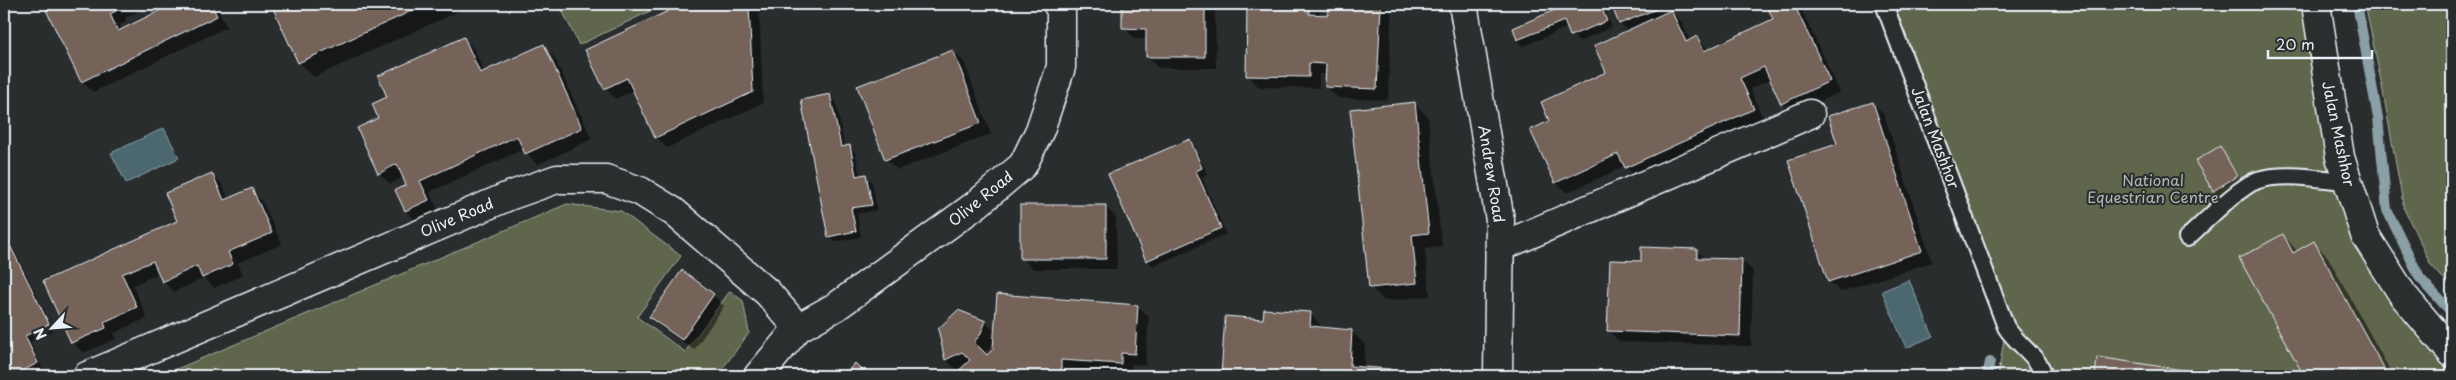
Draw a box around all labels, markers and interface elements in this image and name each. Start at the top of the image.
scale bar [2268,28,2372,60]
text: 20 m [2276,32,2315,55]
street label: Jalan Mashhor [2317,79,2362,189]
street label: Jalan Mashhor [1906,83,1966,192]
street label: Andrew Road [1473,123,1512,224]
street label: Olive Road [943,164,1017,231]
park label: National Equestrian Centre [2087,168,2219,208]
street label: Olive Road [416,191,497,242]
north arrow [28,302,78,352]
text: N [28,324,52,344]

